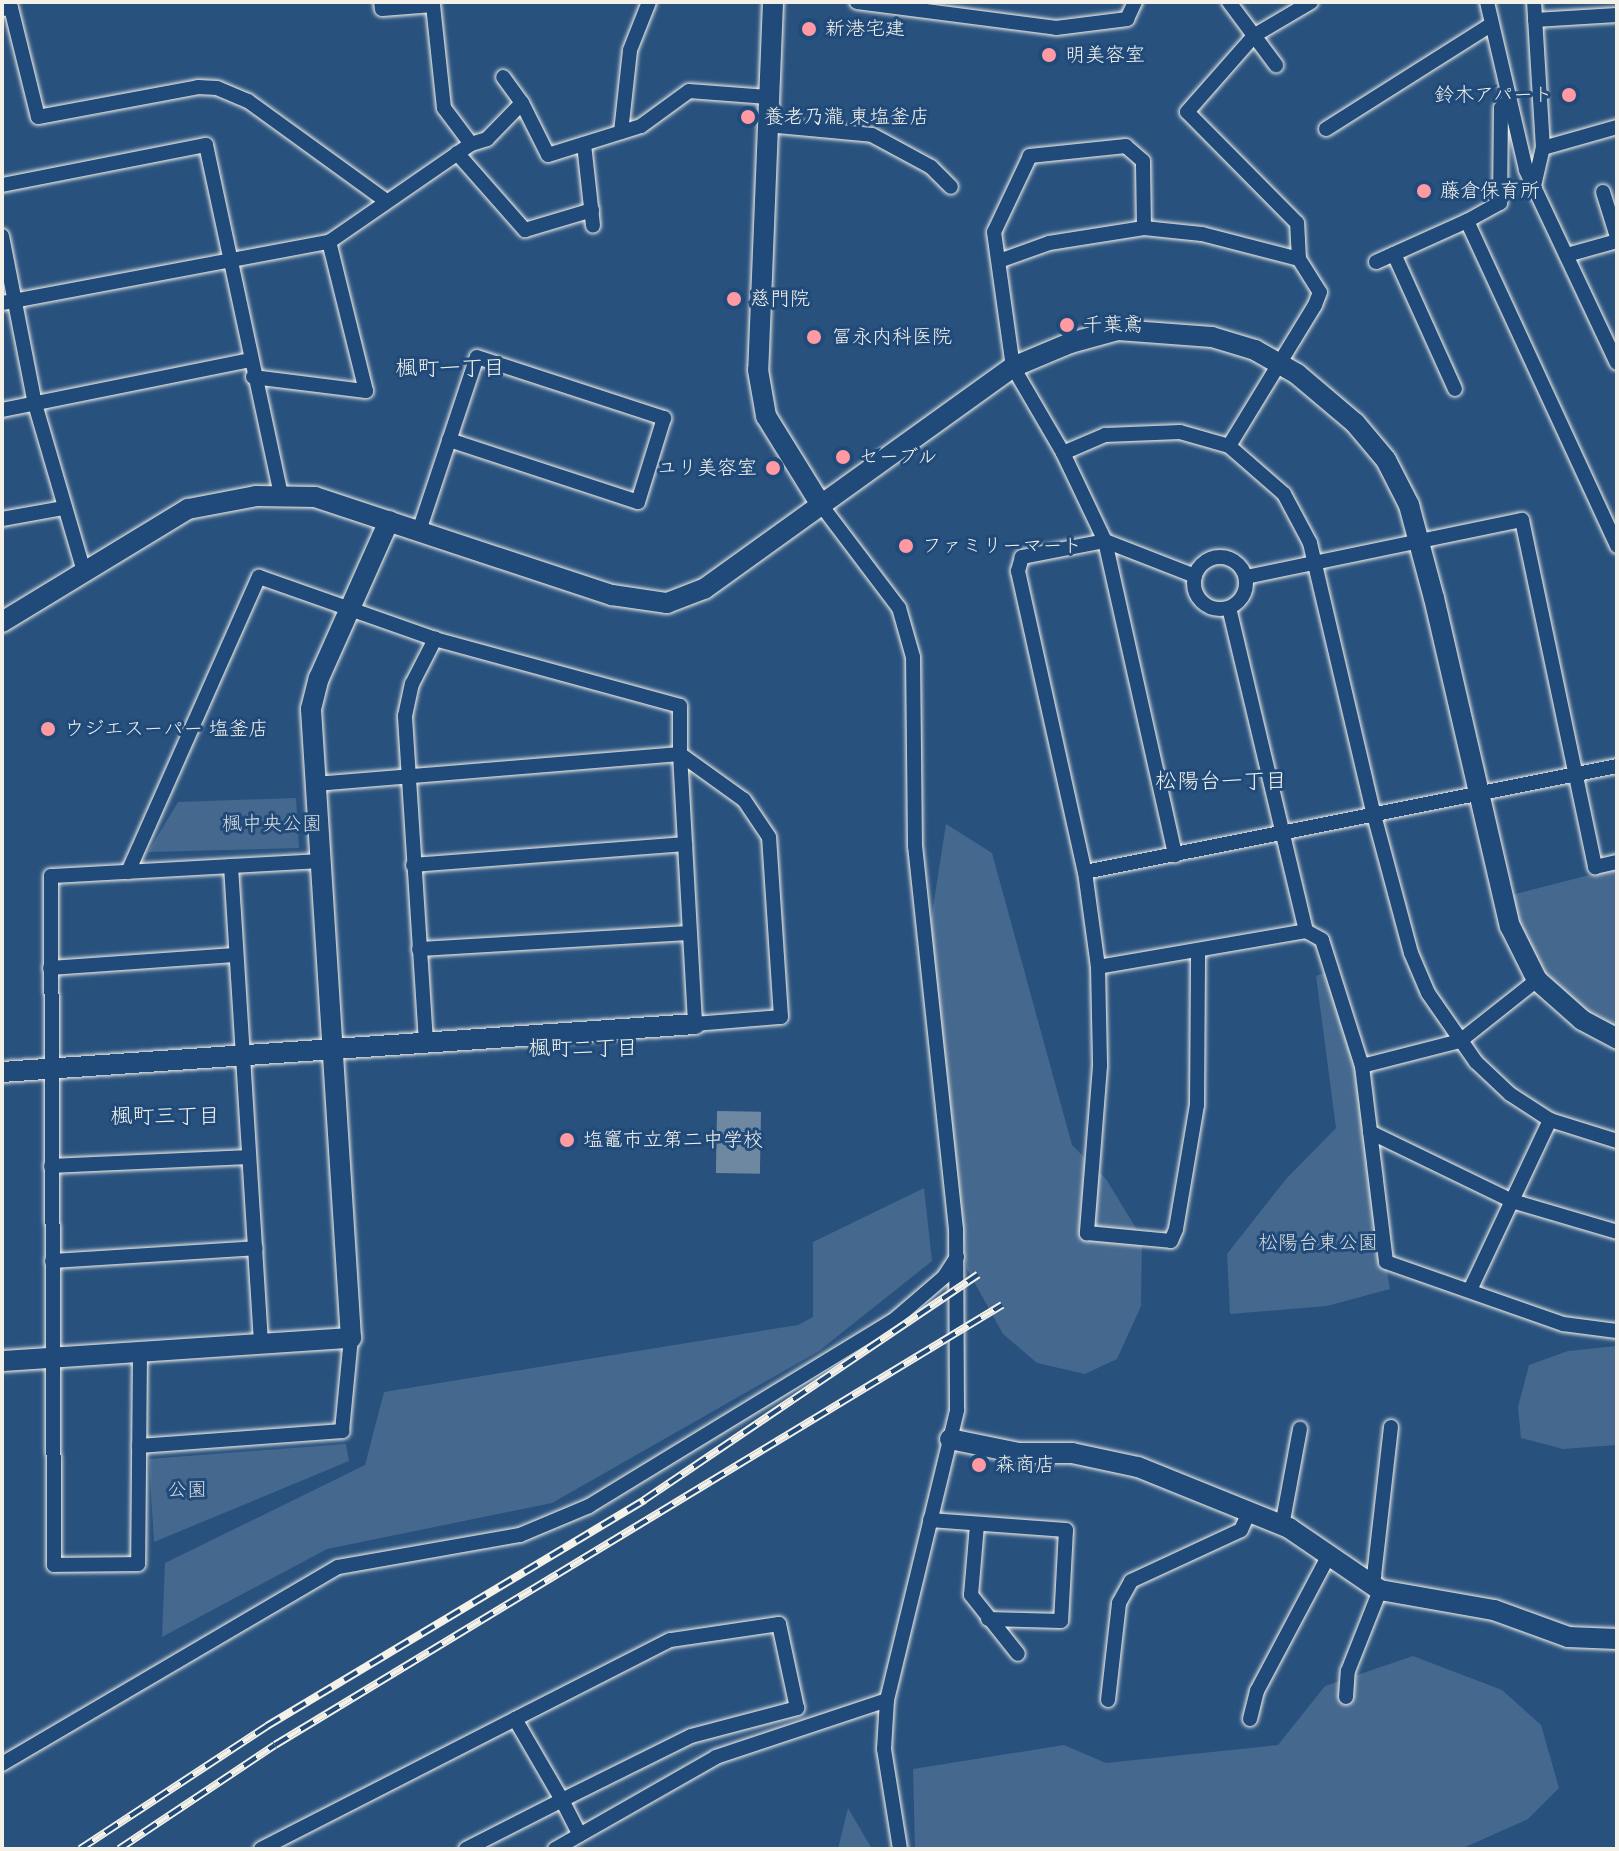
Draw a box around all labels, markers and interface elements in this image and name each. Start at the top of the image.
place label: 新港宅建 [825,17,905,41]
marker: 新港宅建 [800,20,818,38]
place label: 明美容室 [1065,43,1145,67]
marker: 明美容室 [1040,46,1058,64]
place label: 鈴木アパート [1433,83,1553,107]
marker: 鈴木アパート [1560,86,1578,104]
place label: 養老乃瀧 東塩釜店 [764,105,929,129]
marker: 養老乃瀧 東塩釜店 [739,108,757,126]
place label: 藤倉保育所 [1440,179,1540,203]
marker: 藤倉保育所 [1415,182,1433,200]
place label: 慈門院 [750,287,810,311]
marker: 慈門院 [725,290,743,308]
place label: 千葉鳶 [1083,313,1143,337]
marker: 千葉鳶 [1058,316,1076,334]
place label: 冨永内科医院 [832,325,952,349]
marker: 冨永内科医院 [803,326,825,348]
district label: 楓町一丁目 [395,356,505,382]
place label: セーブル [859,445,939,469]
marker: セーブル [834,448,852,466]
place label: ユリ美容室 [657,456,757,480]
marker: ユリ美容室 [764,459,782,477]
place label: ファミリーマート [922,534,1082,558]
marker: ファミリーマート [897,537,915,555]
place label: ウジエスーパー 塩釜店 [64,717,269,741]
marker: ウジエスーパー 塩釜店 [39,720,57,738]
district label: 松陽台一丁目 [1155,769,1287,795]
park label: 楓中央公園 [222,812,322,836]
district label: 楓町二丁目 [528,1036,638,1062]
district label: 楓町三丁目 [110,1104,220,1130]
place label: 塩竈市立第二中学校 [583,1128,763,1152]
marker: 塩竈市立第二中学校 [558,1131,576,1149]
park label: 松陽台東公園 [1258,1231,1378,1255]
place label: 森商店 [995,1453,1055,1477]
marker: 森商店 [970,1456,988,1474]
park label: 公園 [167,1478,207,1502]

